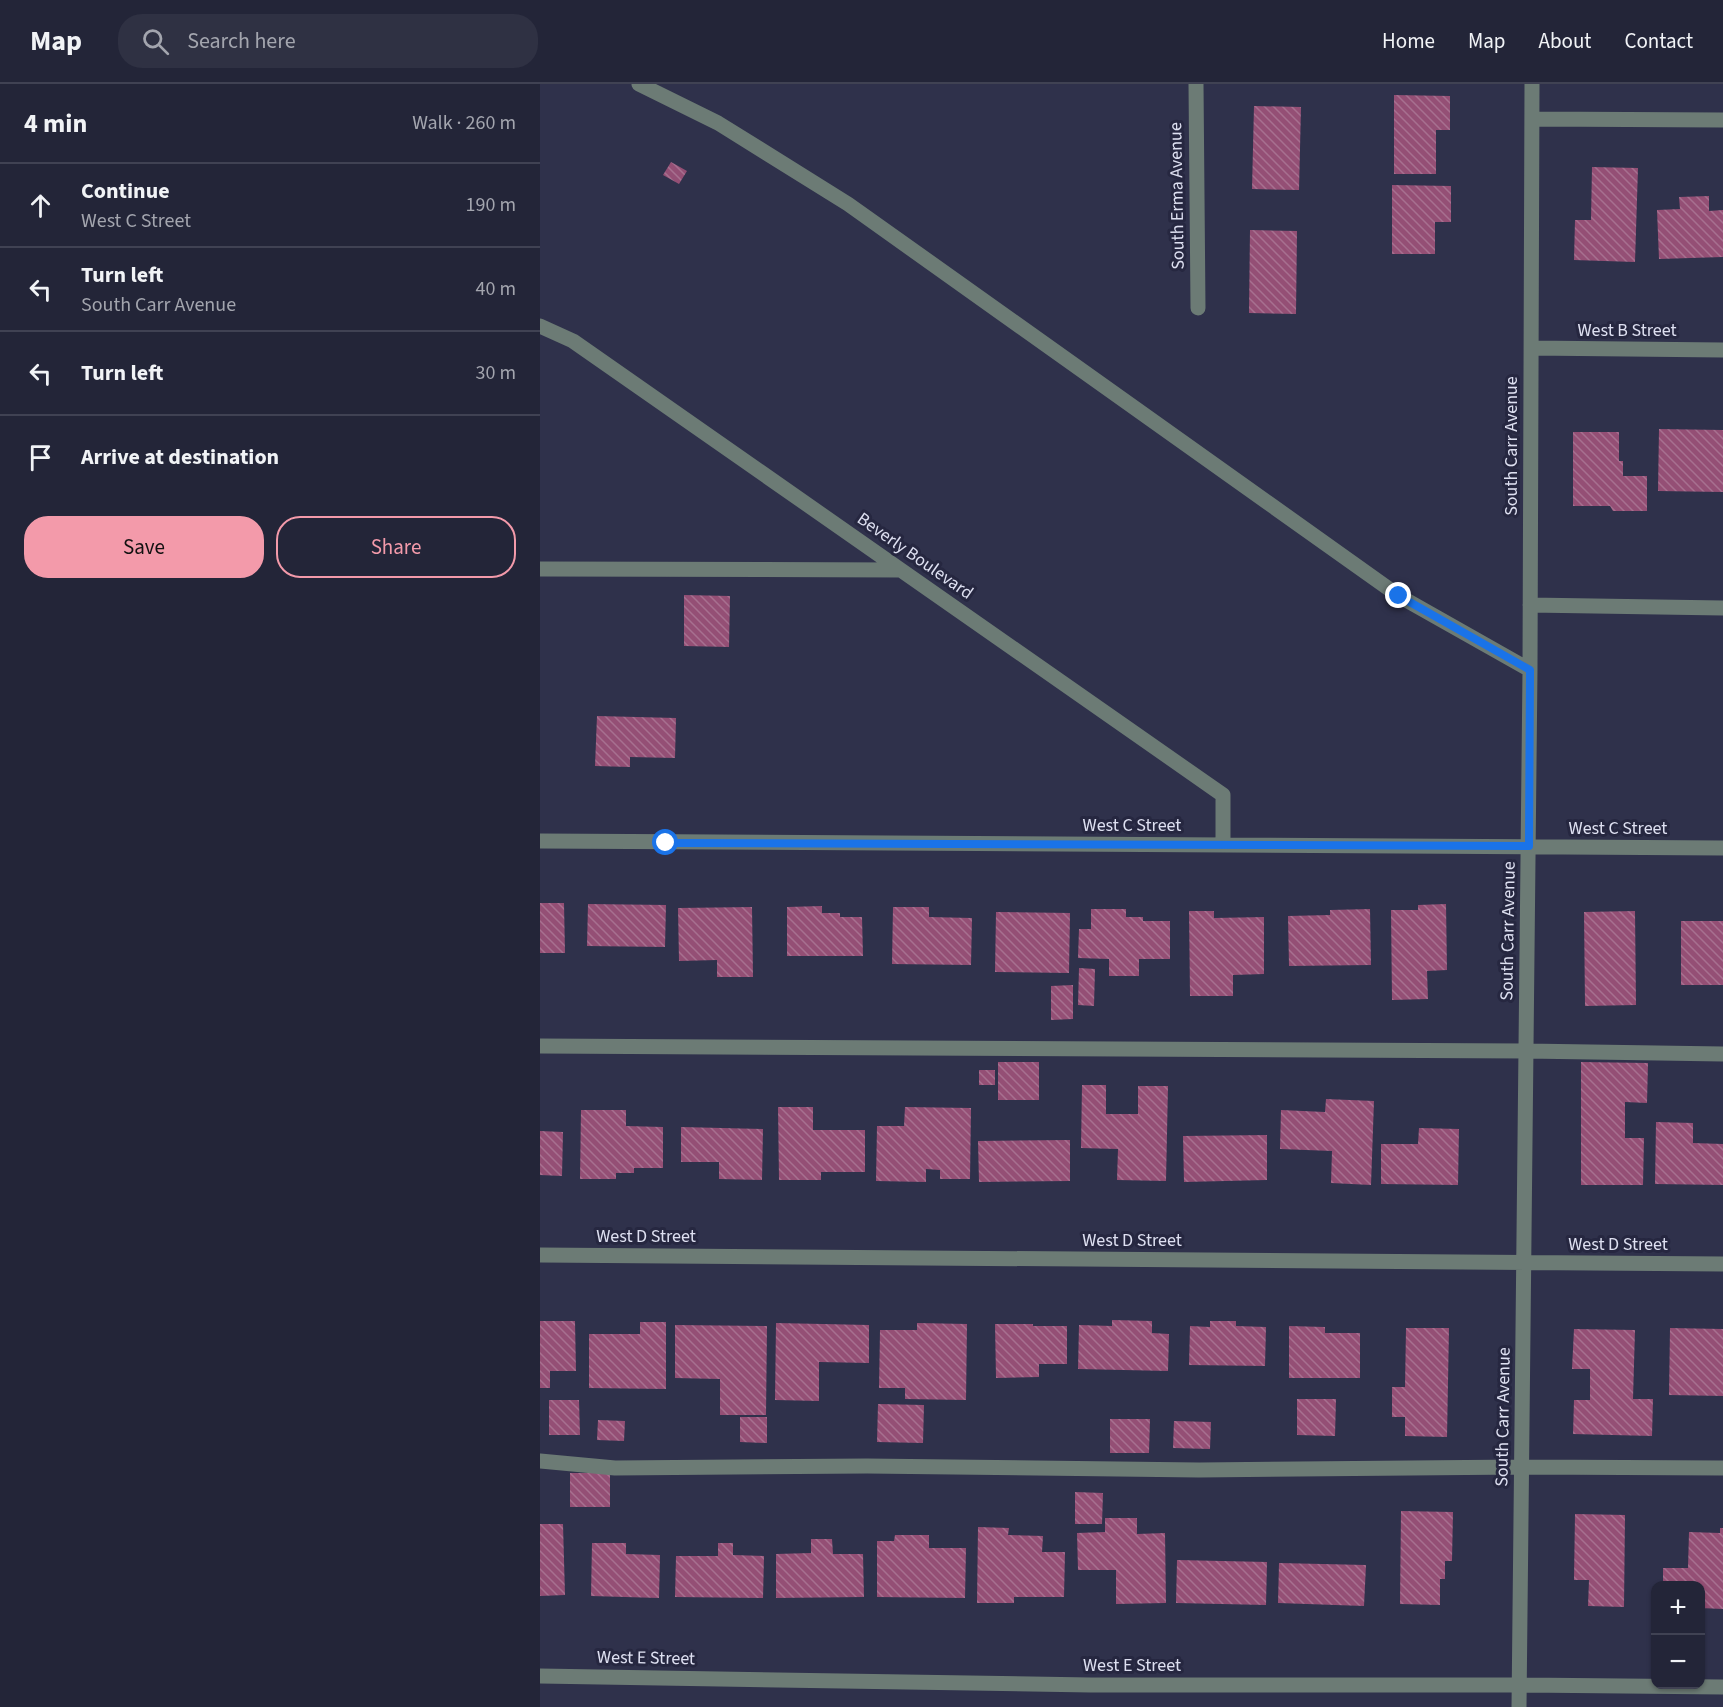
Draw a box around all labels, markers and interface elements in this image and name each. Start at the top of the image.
search box [118,14,538,68]
text: Map [30,21,82,61]
icon: search [139,25,172,58]
text: Search here [187,25,296,57]
text: Home [1382,26,1435,56]
text: Map [1468,26,1506,56]
text: About [1539,26,1591,56]
text: Contact [1624,26,1693,56]
text: 4 min [24,105,87,142]
text: Walk · 260 m [412,109,516,137]
street label: South Erma Avenue [1163,122,1191,270]
text: Continue [81,175,170,207]
icon: ahead [24,189,57,222]
text: 190 m [466,191,516,219]
text: West C Street [81,207,191,235]
text: Turn left [81,259,163,291]
icon: left [24,273,57,306]
text: 40 m [476,275,516,303]
text: South Carr Avenue [81,291,236,319]
street label: West B Street [1577,318,1677,343]
icon: left [24,357,57,390]
text: Turn left [81,357,163,389]
text: 30 m [476,359,516,387]
street label: South Carr Avenue [1499,376,1524,516]
icon: arrive [24,441,57,474]
text: Arrive at destination [81,441,279,473]
street label: Beverly Boulevard [852,507,978,605]
button: Save [24,516,264,578]
button: Share [276,516,516,578]
route end [1385,582,1411,608]
street label: West C Street [1083,813,1181,838]
street label: West C Street [1569,816,1667,841]
route start [652,829,678,855]
street label: South Carr Avenue [1494,861,1522,1001]
street label: West D Street [596,1224,696,1249]
street label: West D Street [1082,1228,1182,1253]
street label: West D Street [1568,1232,1668,1257]
street label: South Carr Avenue [1489,1347,1517,1487]
map controls [1651,1581,1705,1689]
button: + [1651,1581,1705,1635]
button: − [1651,1635,1705,1689]
street label: West E Street [597,1645,695,1671]
street label: West E Street [1083,1653,1181,1678]

